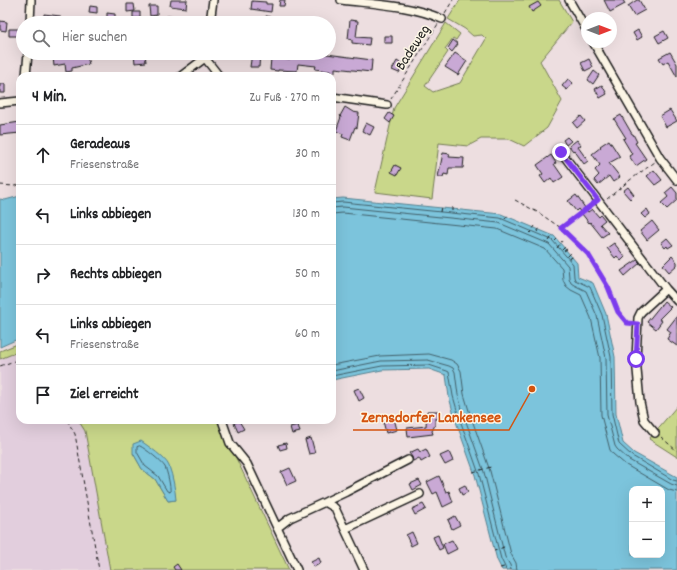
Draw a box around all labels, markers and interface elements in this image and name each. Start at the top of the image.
north arrow [581,12,617,48]
search box [16,16,336,60]
street label: Badeweg [391,21,437,75]
icon: search [30,27,52,49]
text: Hier suchen [62,27,127,49]
text: 4 Min. [32,86,67,110]
text: Zu Fuß · 270 m [250,89,320,108]
text: Geradeaus [70,134,130,156]
route end [552,143,570,161]
icon: ahead [32,144,54,166]
text: 30 m [295,145,320,164]
text: Friesenstraße [70,156,139,175]
icon: left [32,204,54,226]
text: Links abbiegen [70,204,151,226]
text: 130 m [292,205,320,224]
icon: right [32,264,54,286]
text: Rechts abbiegen [70,264,162,286]
text: 50 m [295,265,320,284]
text: Links abbiegen [70,314,151,336]
icon: left [32,324,54,346]
text: 60 m [295,325,320,344]
text: Friesenstraße [70,336,139,355]
route start [627,350,645,368]
icon: arrive [32,384,54,406]
text: Ziel erreicht [70,384,138,406]
callout: Zernsdorfer Lankensee [353,402,509,430]
text: Zernsdorfer Lankensee [361,407,501,430]
map controls [629,486,665,558]
button: + [629,486,665,522]
button: − [629,522,665,558]

